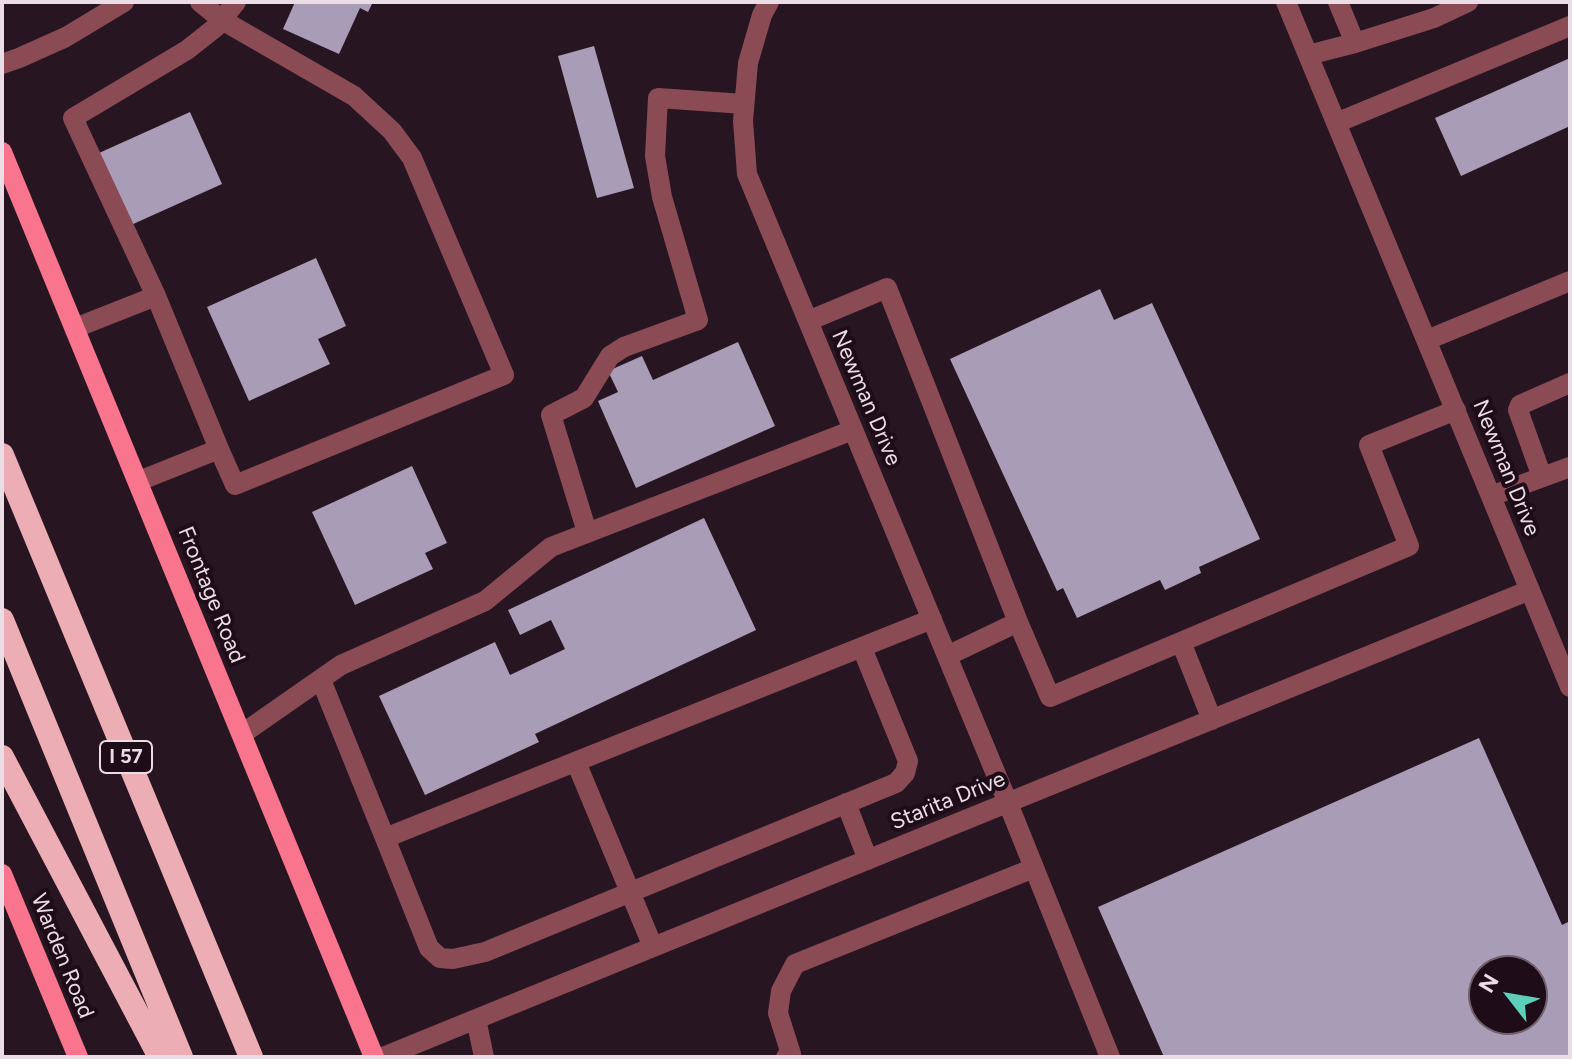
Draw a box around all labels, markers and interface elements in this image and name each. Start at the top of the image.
street label: Newman Drive [826,326,906,470]
street label: Newman Drive [1467,396,1545,540]
street label: Frontage Road [172,523,250,667]
road number: I 57 [100,741,152,773]
street label: Starita Drive [887,766,1009,836]
street label: Warden Road [25,890,99,1022]
north arrow [1468,955,1548,1035]
text: N [1473,969,1505,998]

